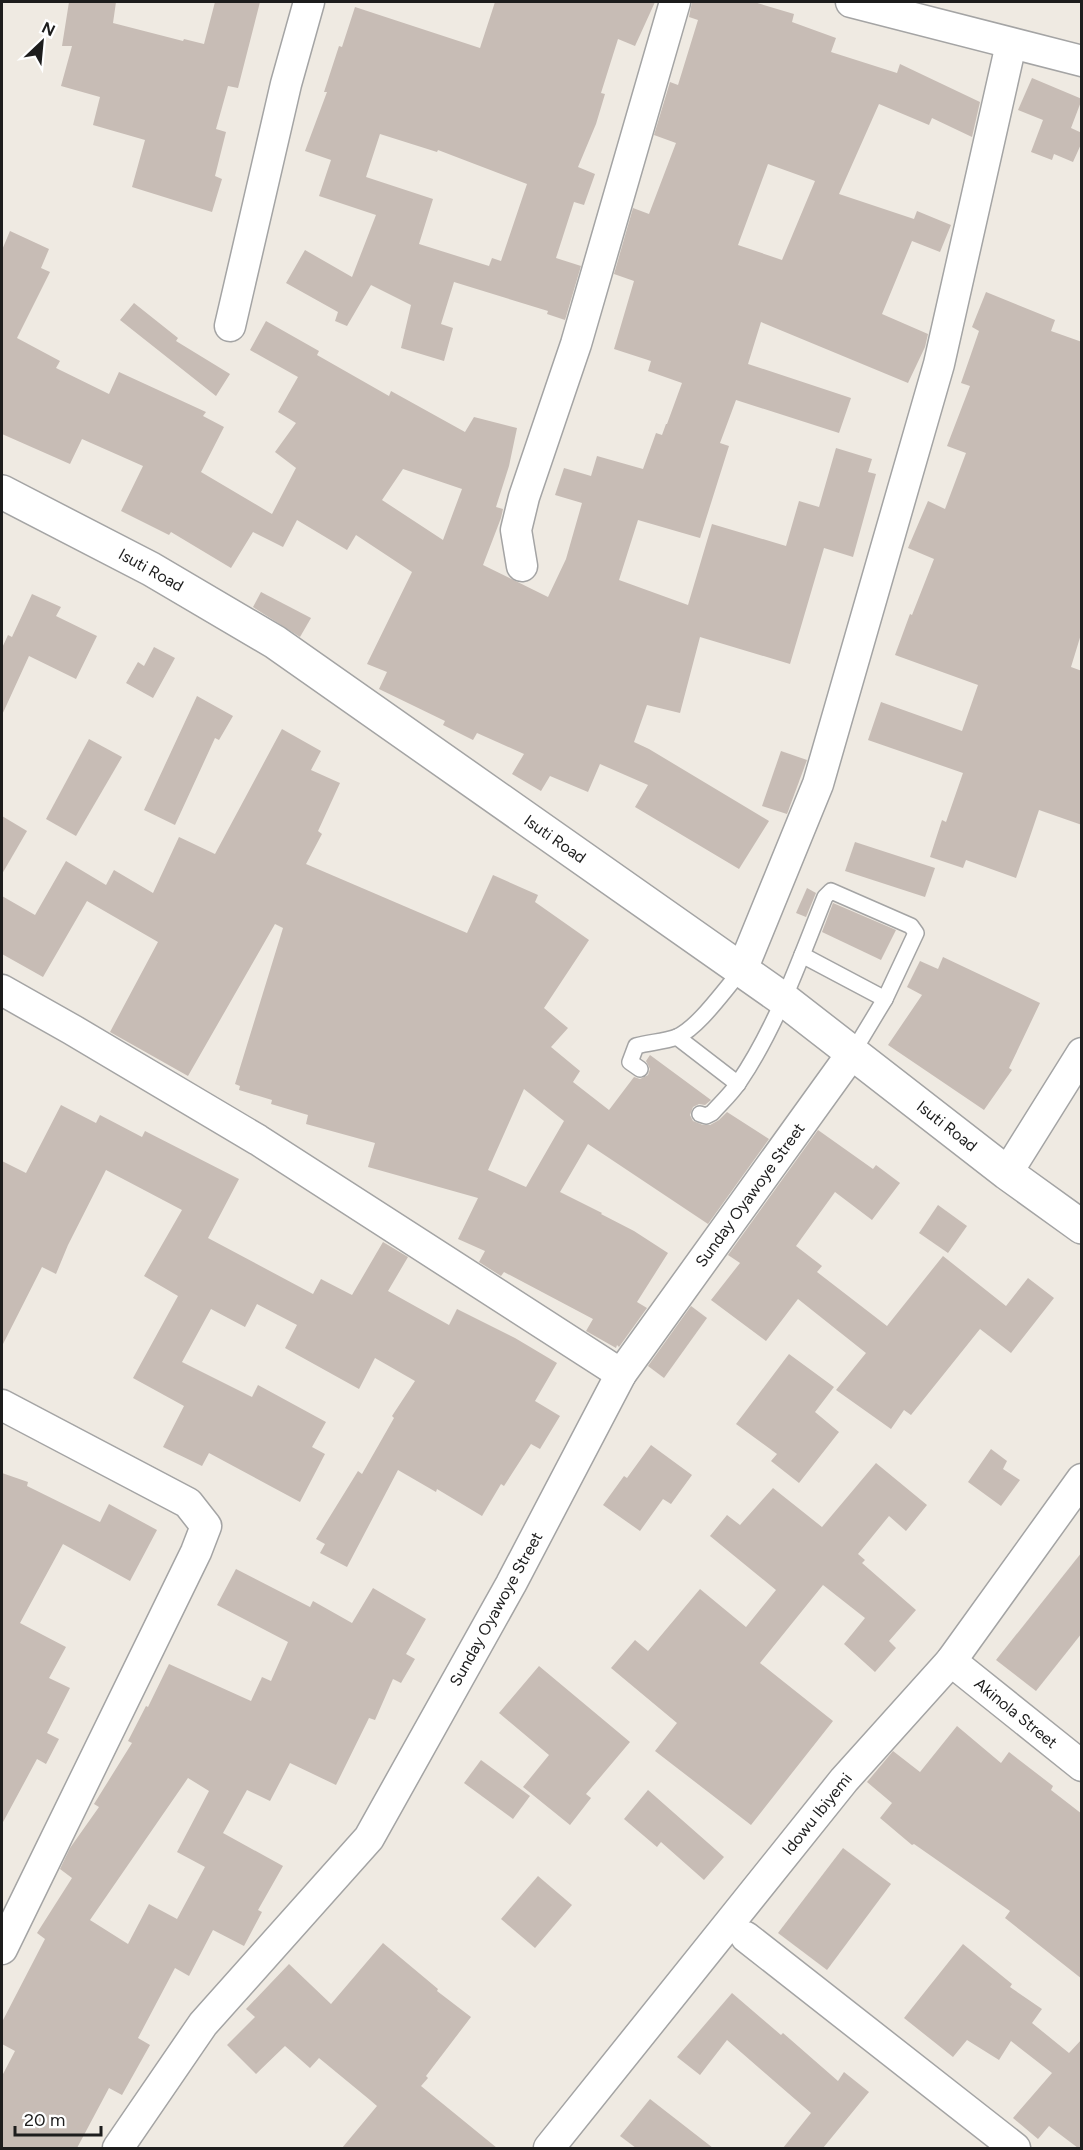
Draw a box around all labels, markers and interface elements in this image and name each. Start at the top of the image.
north arrow [12,12,72,72]
text: N [39,18,58,40]
street label: Isuti Road [115,544,187,596]
street label: Isuti Road [520,811,590,867]
street label: Isuti Road [913,1097,981,1155]
street label: Sunday Oyawoye Street [691,1119,809,1271]
street label: Sunday Oyawoye Street [446,1529,546,1689]
street label: Akinola Street [971,1674,1061,1752]
street label: Idowu Ibiyemi [778,1769,856,1859]
scale bar [15,2099,100,2137]
text: 20 m [24,2109,65,2131]

